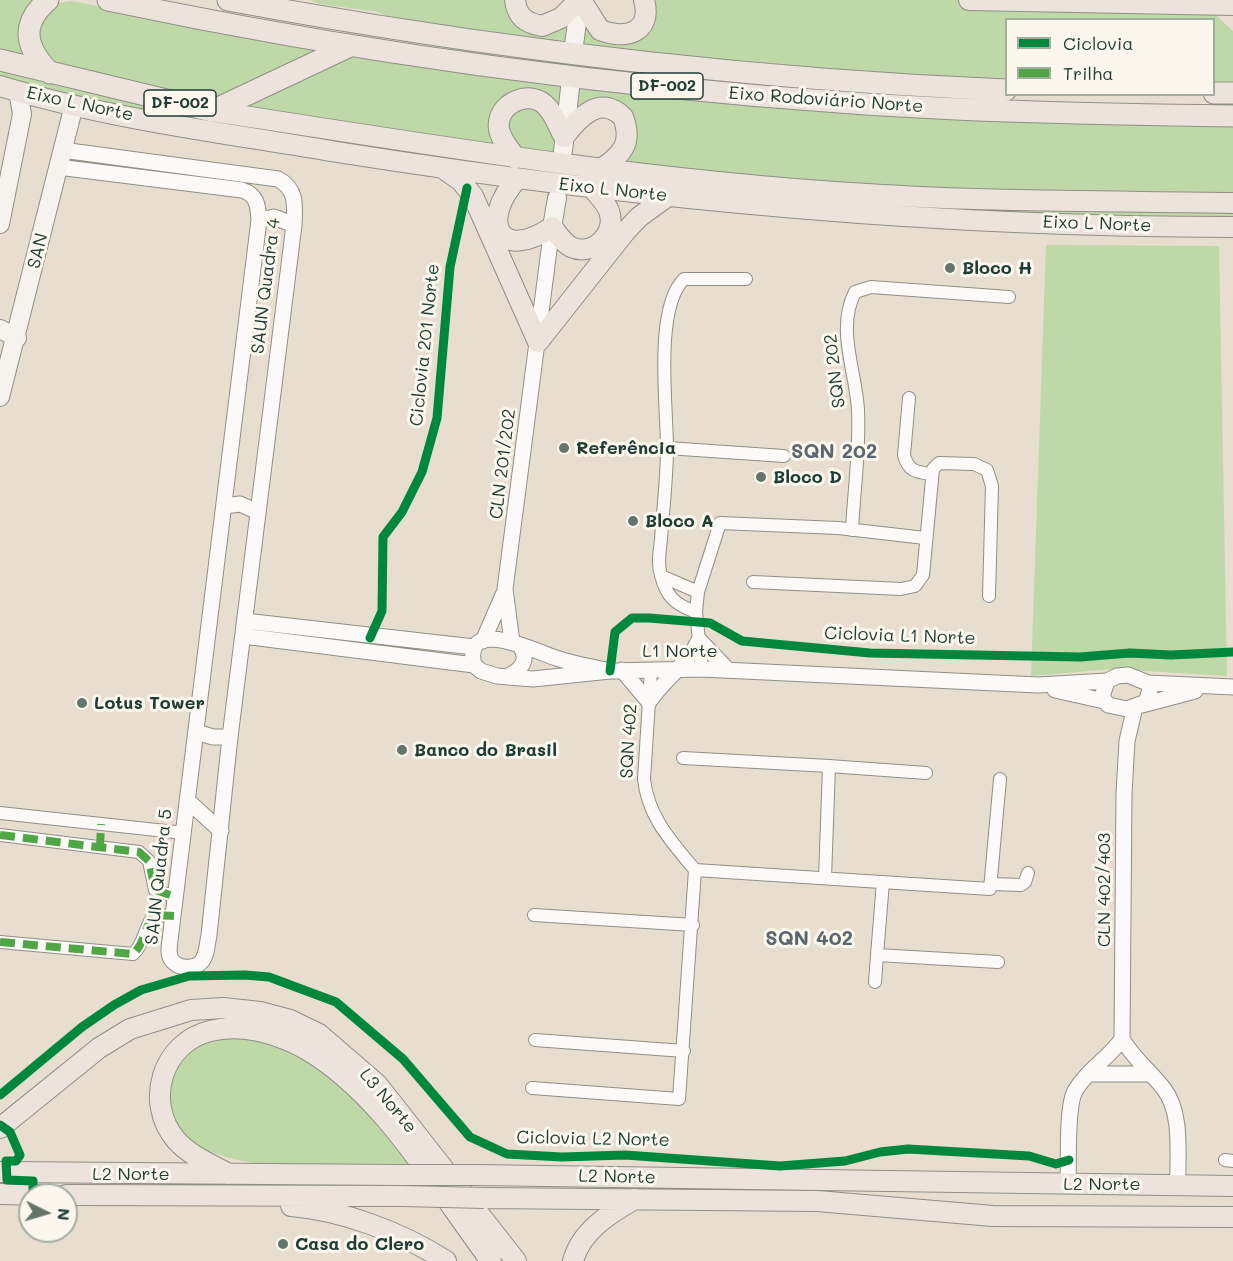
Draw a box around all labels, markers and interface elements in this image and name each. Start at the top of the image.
legend [1005,18,1215,96]
text: Ciclovia [1063,31,1133,55]
text: Trilha [1063,61,1113,85]
road number: DF-002 [631,73,703,99]
street label: Eixo L Norte [25,82,135,126]
street label: Eixo Rodoviário Norte [728,82,924,118]
road number: DF-002 [144,90,216,116]
street label: Eixo L Norte [558,174,668,206]
street label: Eixo L Norte [1042,211,1152,237]
street label: SAUN Quadra 4 [247,217,285,355]
street label: SAN [23,231,53,271]
place label: Bloco H [962,257,1033,279]
marker: Bloco H [943,261,957,275]
street label: Ciclovia 201 Norte [406,263,444,427]
street label: SQN 202 [820,333,850,409]
street label: CLN 201/202 [486,408,520,520]
place label: Referência [576,437,676,459]
district label: SQN 202 [791,440,877,464]
marker: Referência [557,441,571,455]
place label: Bloco D [773,466,842,488]
marker: Bloco D [754,470,768,484]
place label: Bloco A [645,510,714,532]
marker: Bloco A [626,514,640,528]
street label: Ciclovia L1 Norte [824,623,976,649]
street label: L1 Norte [642,640,718,662]
place label: Lotus Tower [94,692,205,714]
marker: Lotus Tower [75,696,89,710]
street label: SQN 402 [616,703,642,779]
place label: Banco do Brasil [414,739,557,761]
marker: Banco do Brasil [395,743,409,757]
street label: SAUN Quadra 5 [141,808,177,946]
street label: CLN 402/403 [1093,833,1115,947]
district label: SQN 402 [765,927,853,951]
street label: L3 Norte [355,1064,421,1138]
street label: Ciclovia L2 Norte [516,1127,670,1151]
street label: L2 Norte [92,1163,170,1185]
street label: L2 Norte [578,1166,656,1188]
street label: L2 Norte [1063,1173,1141,1195]
north arrow [18,1183,78,1243]
text: N [53,1207,75,1221]
place label: Casa do Clero [295,1233,424,1255]
marker: Casa do Clero [276,1237,290,1251]

